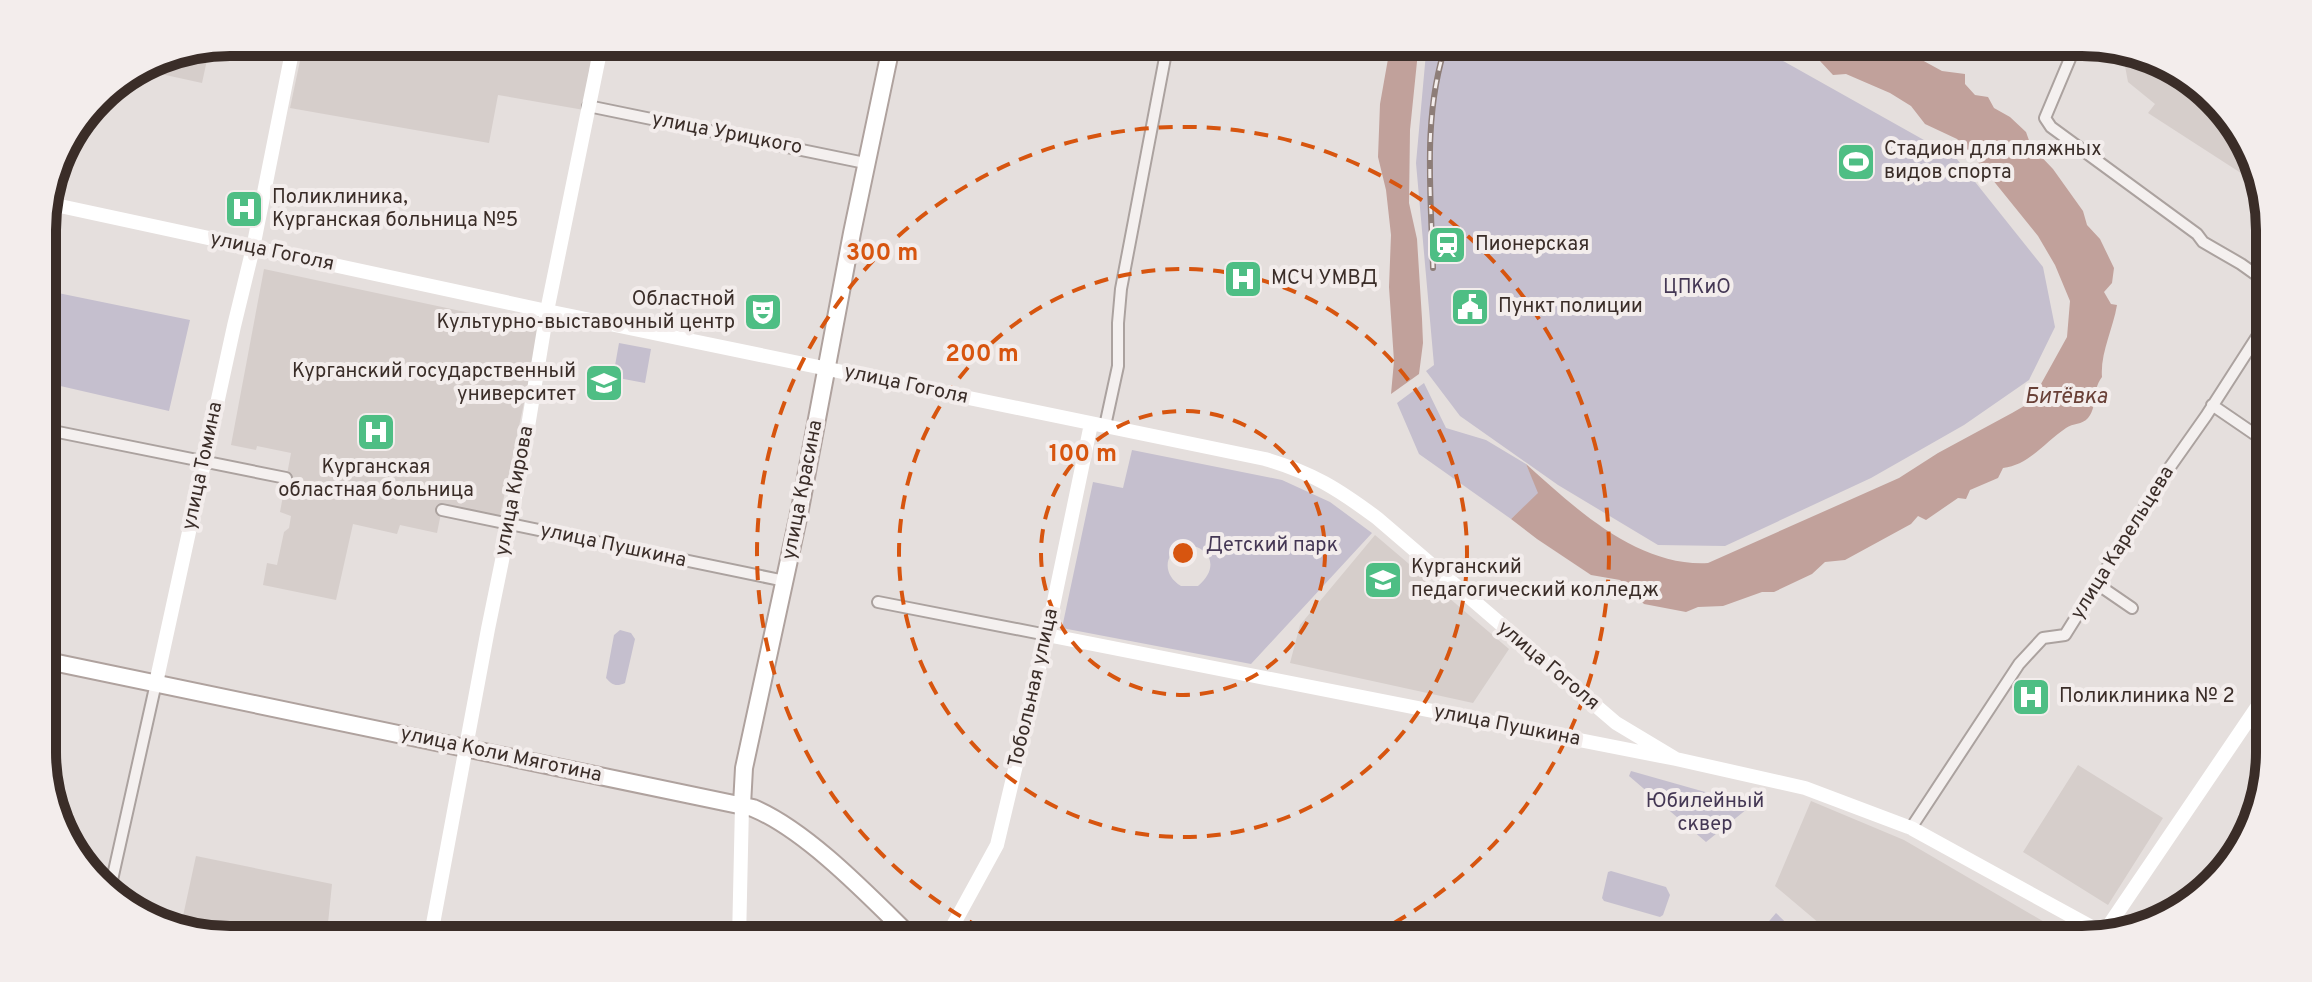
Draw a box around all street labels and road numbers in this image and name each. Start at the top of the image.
street label: улица Урицкого [650,107,804,161]
street label: улица Гоголя [208,226,336,278]
street label: улица Гоголя [842,359,970,411]
street label: улица Томина [177,399,229,533]
street label: улица Красина [777,418,829,562]
street label: улица Кирова [490,424,540,558]
street label: улица Карельцева [2065,461,2181,625]
street label: улица Пушкина [537,518,689,574]
street label: Тобольная улица [1003,606,1065,770]
street label: улица Гоголя [1491,615,1605,717]
street label: улица Пушкина [1431,699,1583,753]
street label: улица Коли Мяготина [398,721,604,789]

